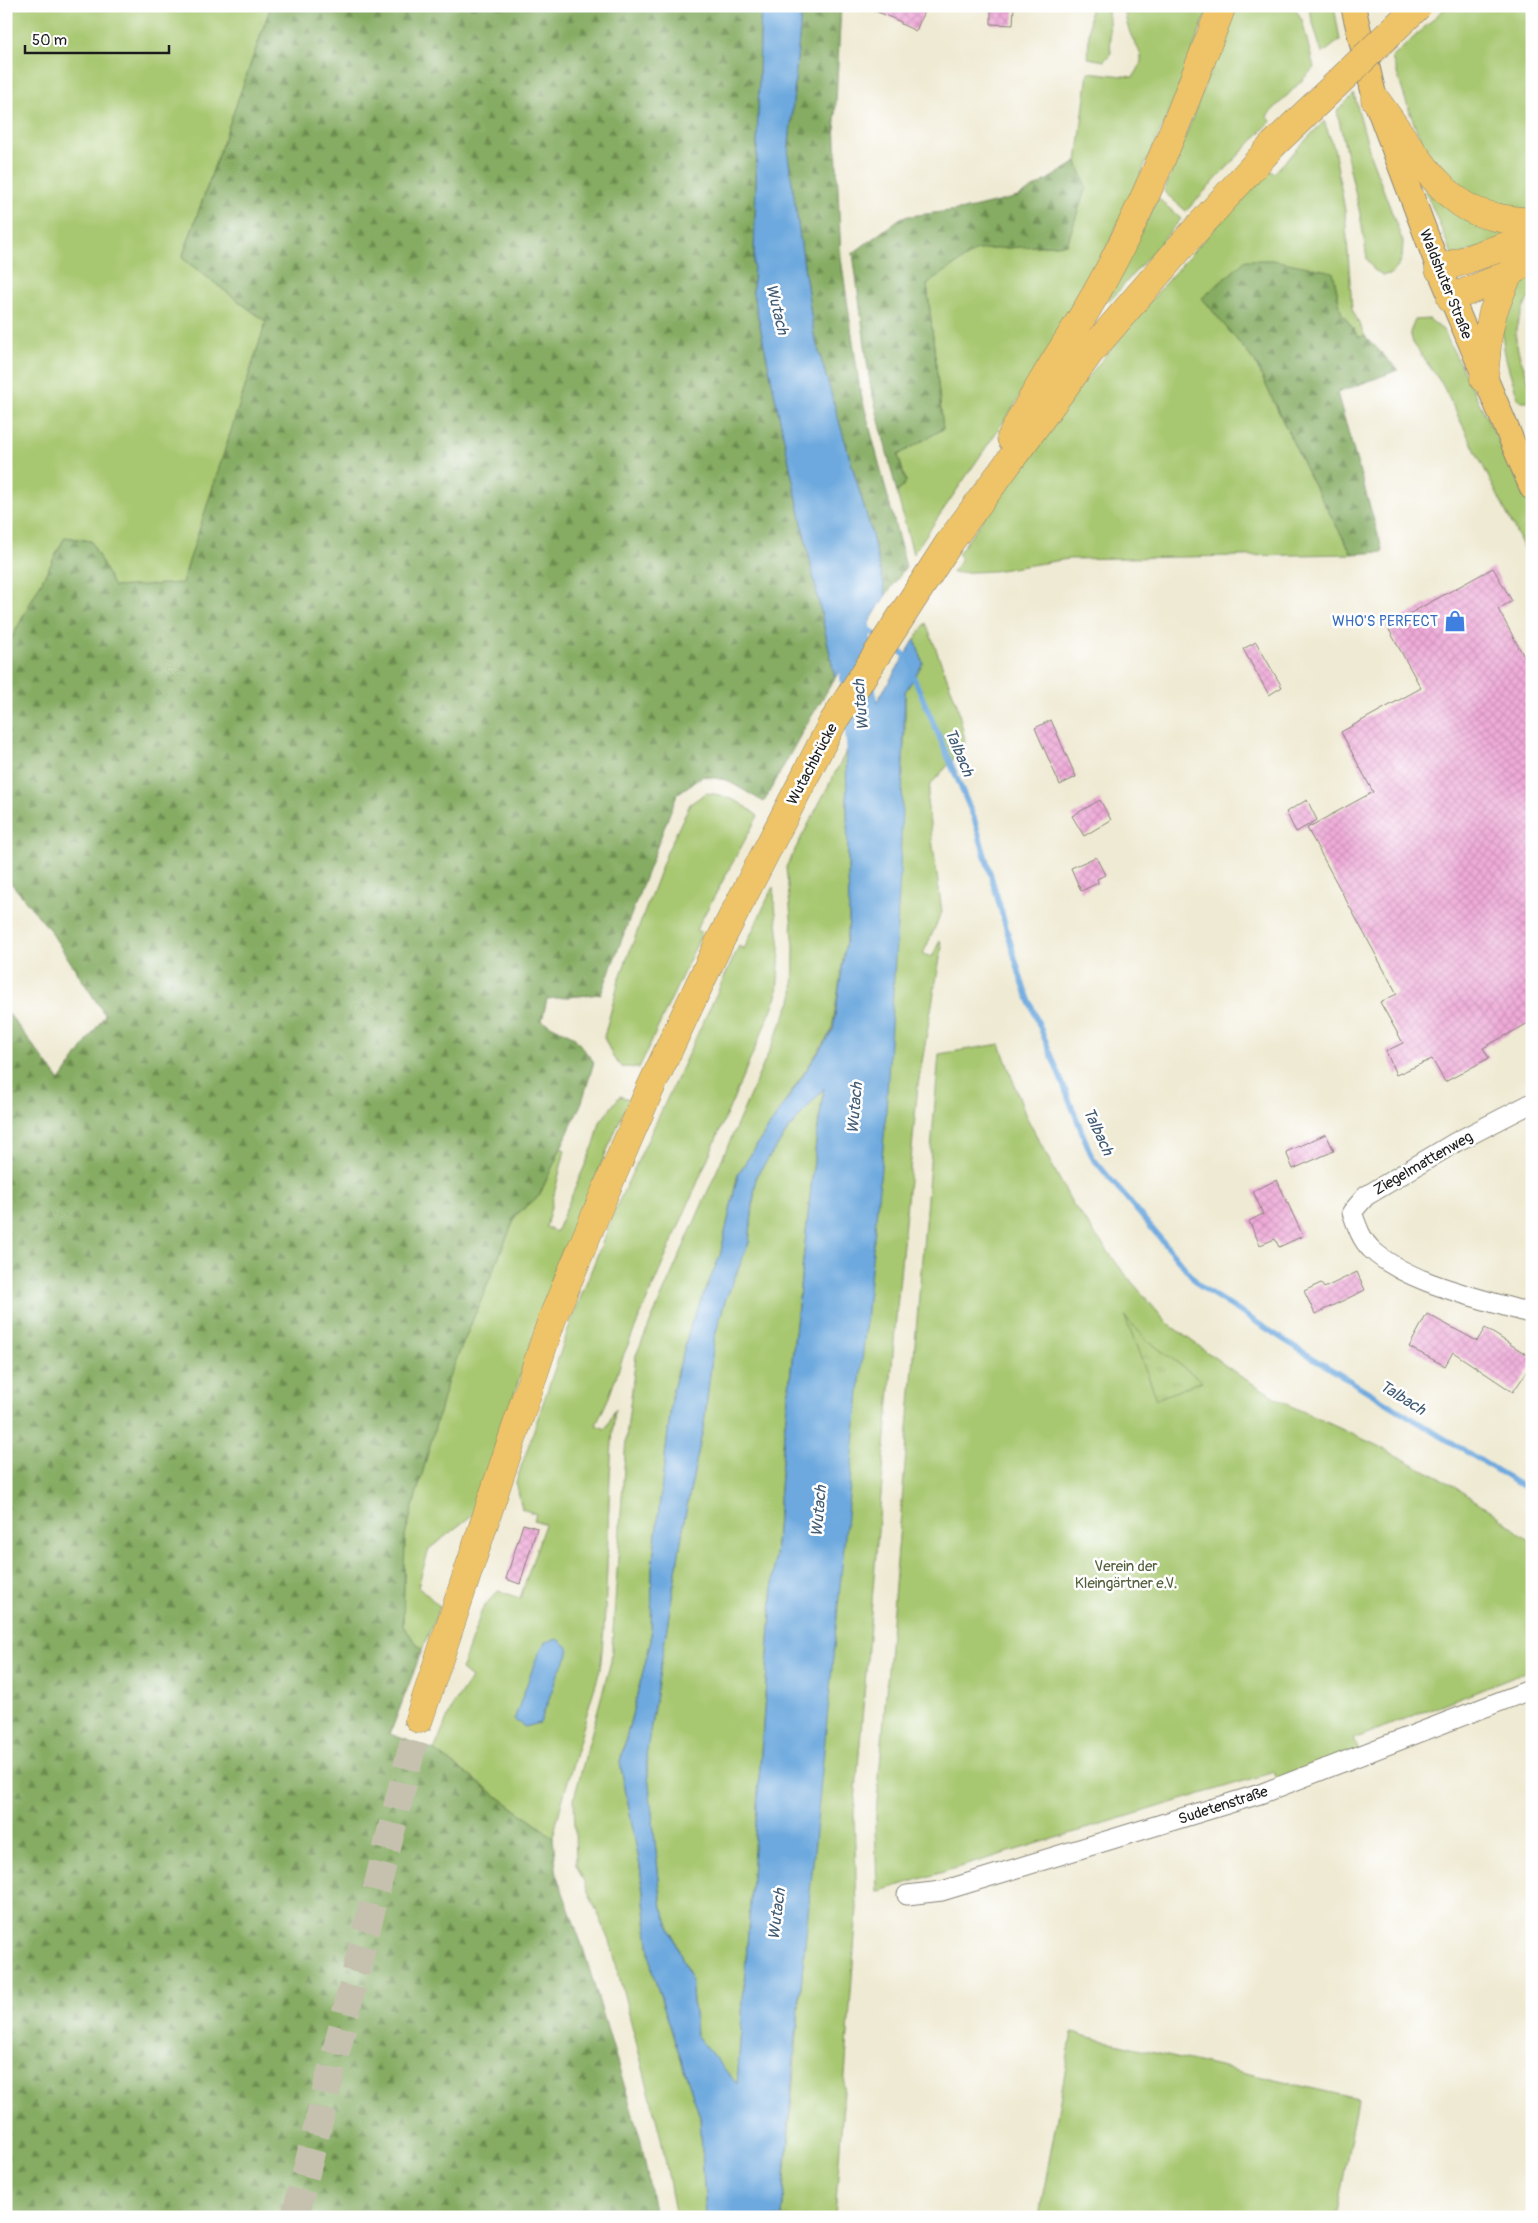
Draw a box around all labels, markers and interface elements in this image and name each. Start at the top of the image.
scale bar [25,22,169,54]
text: 50 m [32,31,67,50]
street label: Waldshuter Straße [1415,227,1476,342]
water label: Wutach [761,282,793,338]
shop icon: WHO'S PERFECT [1442,608,1468,634]
place label: WHO'S PERFECT [1332,612,1438,631]
water label: Wutach [849,677,873,731]
street label: Wutachbrücke [783,720,842,808]
water label: Talbach [940,725,979,781]
water label: Wutach [843,1080,867,1134]
water label: Talbach [1078,1104,1118,1160]
street label: Ziegelmattenweg [1370,1127,1476,1200]
water label: Talbach [1376,1376,1430,1420]
water label: Wutach [807,1483,831,1537]
park label: Verein der Kleingärtner e.V. [1075,1557,1177,1593]
street label: Sudetenstraße [1176,1782,1271,1829]
water label: Wutach [764,1886,790,1941]

